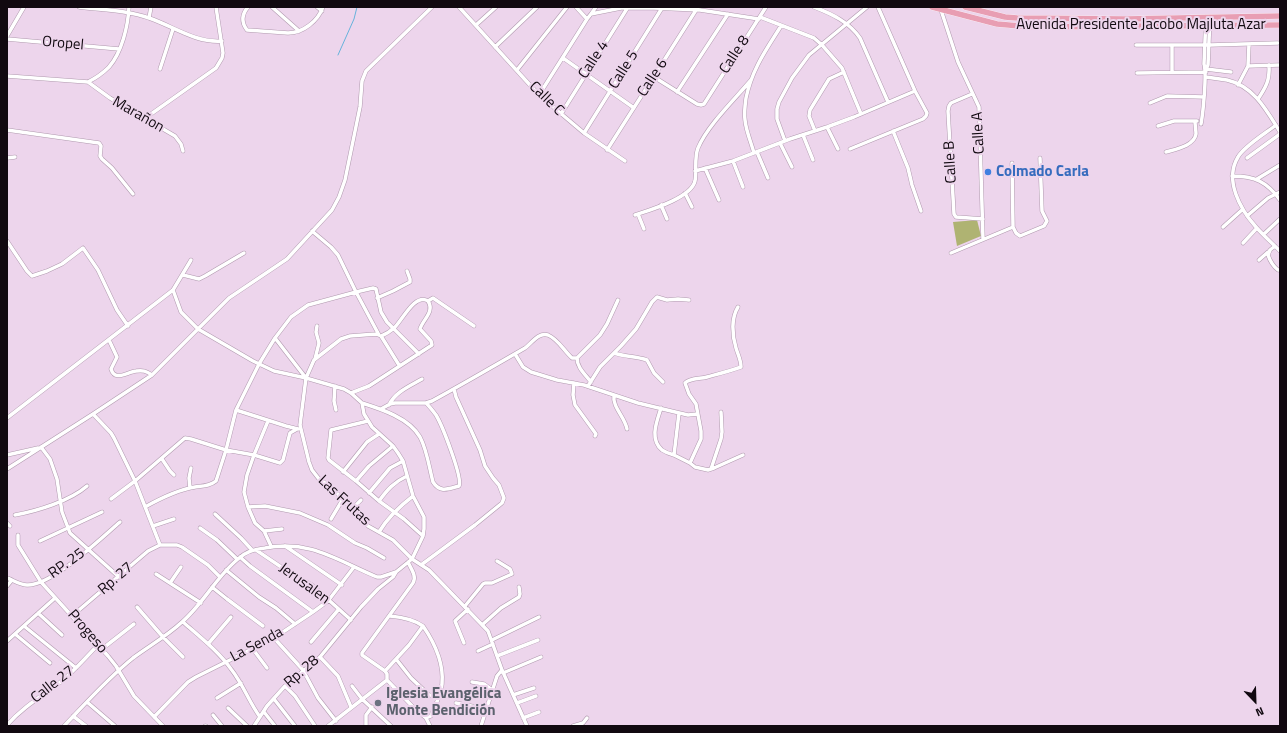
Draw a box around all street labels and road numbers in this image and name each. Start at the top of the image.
street label: Avenida Presidente Jacobo Majluta Azar [1016,16,1266,34]
street label: Oropel [41,33,85,55]
street label: Calle 8 [716,33,754,77]
street label: Calle 4 [575,38,613,82]
street label: Calle 5 [605,47,643,93]
street label: Calle 6 [634,56,672,100]
street label: Calle C [525,78,567,120]
street label: Marañon [109,93,167,137]
street label: Calle A [969,111,989,155]
street label: Calle B [941,140,961,184]
street label: Las Frutas [314,472,374,530]
street label: RP. 25 [45,545,89,583]
street label: Rp. 27 [95,559,137,599]
street label: Jerusalen [275,560,333,608]
street label: Progeso [63,606,111,658]
street label: La Senda [228,624,286,666]
street label: Rp. 28 [281,652,323,692]
street label: Calle 27 [28,662,78,708]

